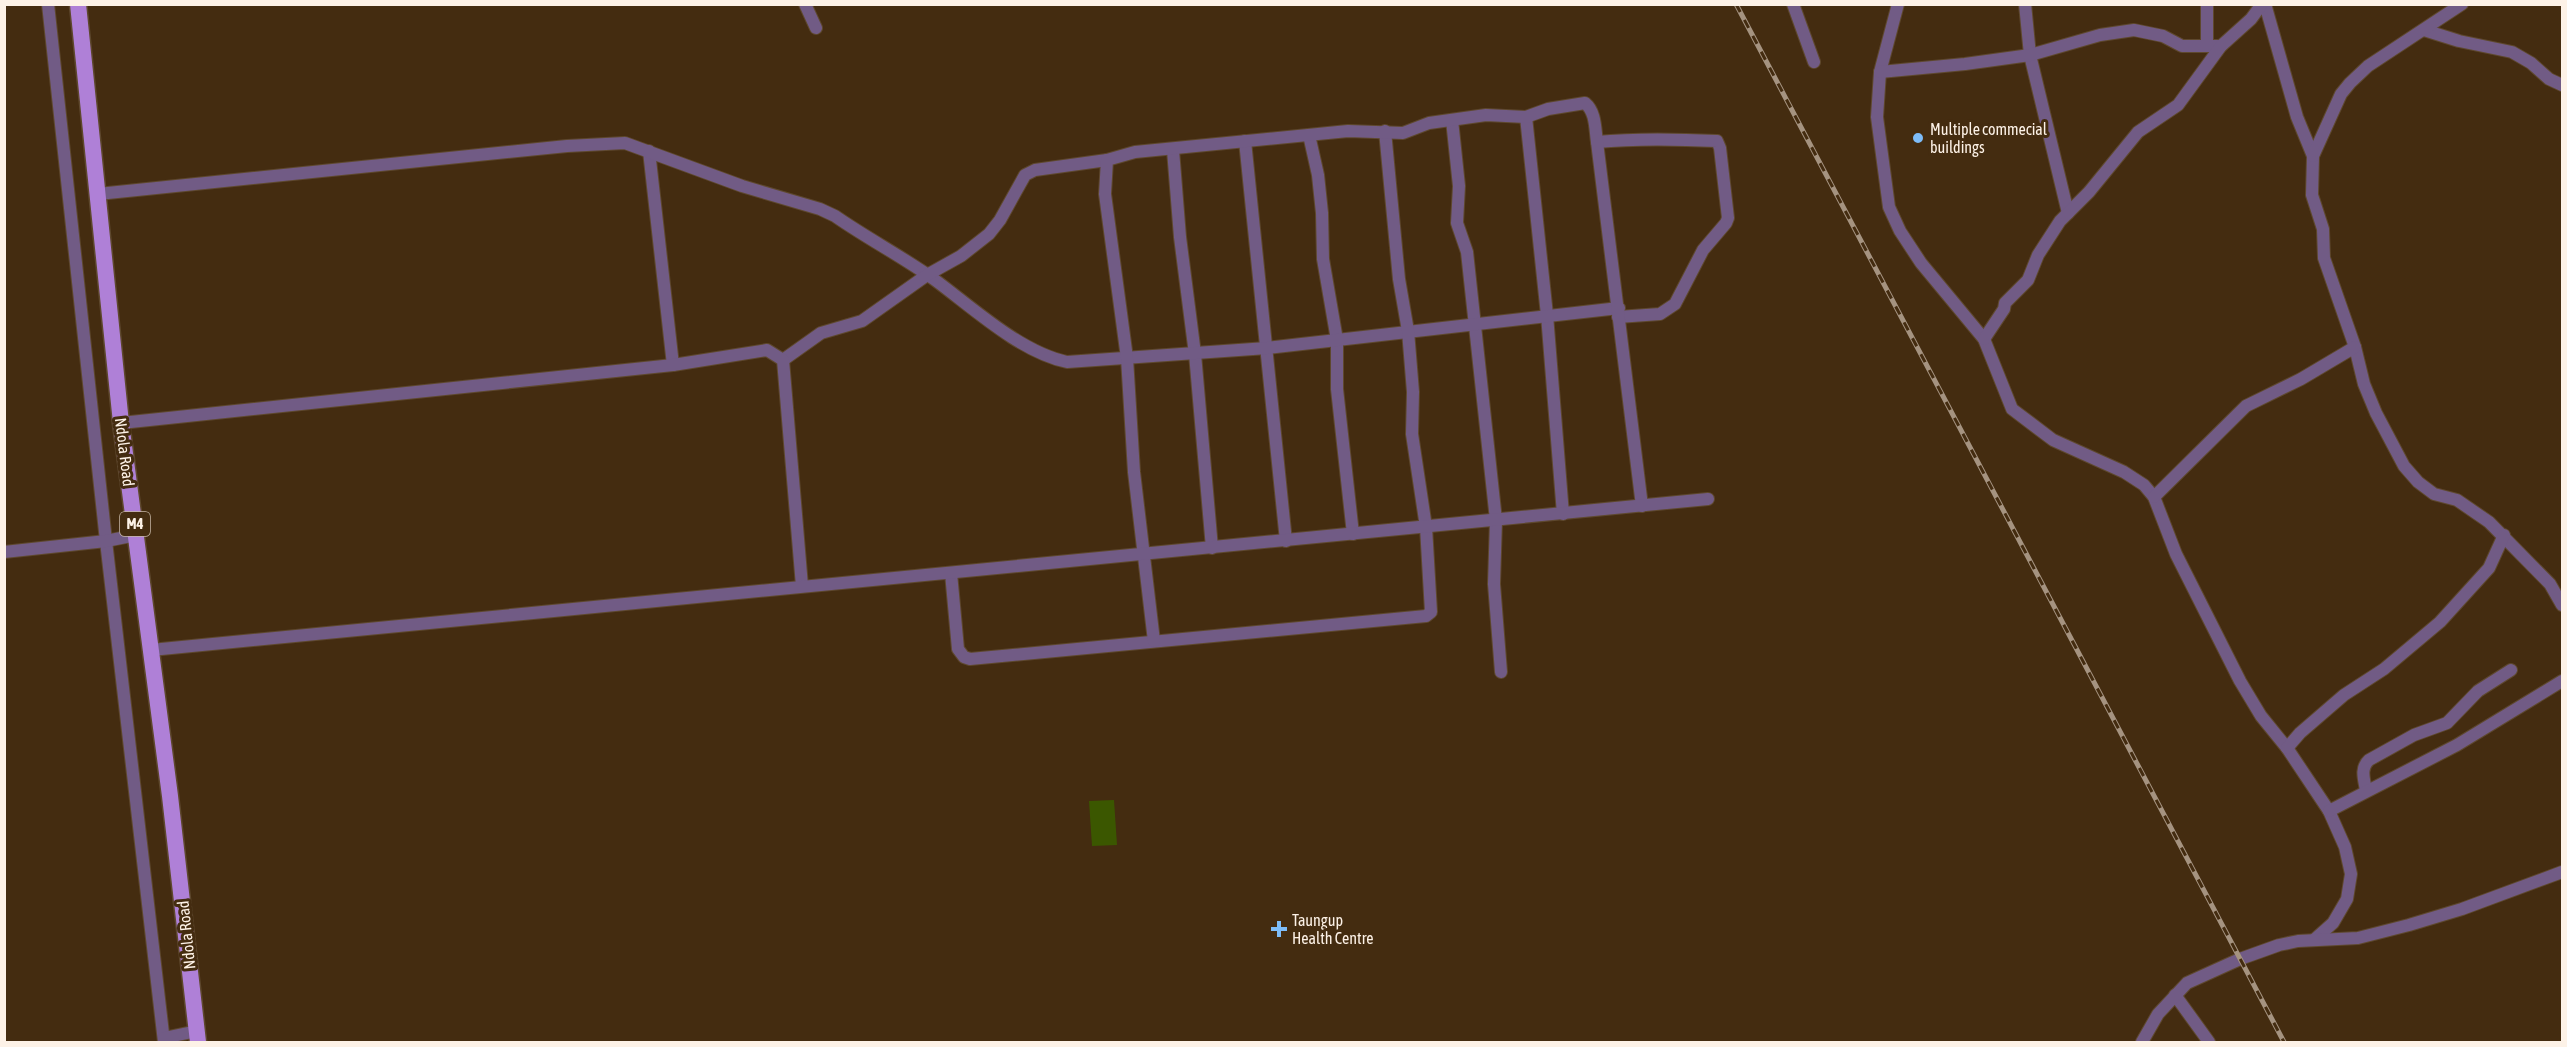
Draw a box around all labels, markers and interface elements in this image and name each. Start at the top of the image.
place label: Multiple commecial buildings [1930,120,2048,157]
marker: Multiple commecial buildings [1911,131,1925,145]
street label: Ndola Road [112,417,138,487]
road number: M4 [120,512,150,536]
street label: Ndola Road [173,900,199,970]
place label: Taungup Health Centre [1292,911,1374,947]
marker: Taungup Health Centre [1270,920,1288,938]

